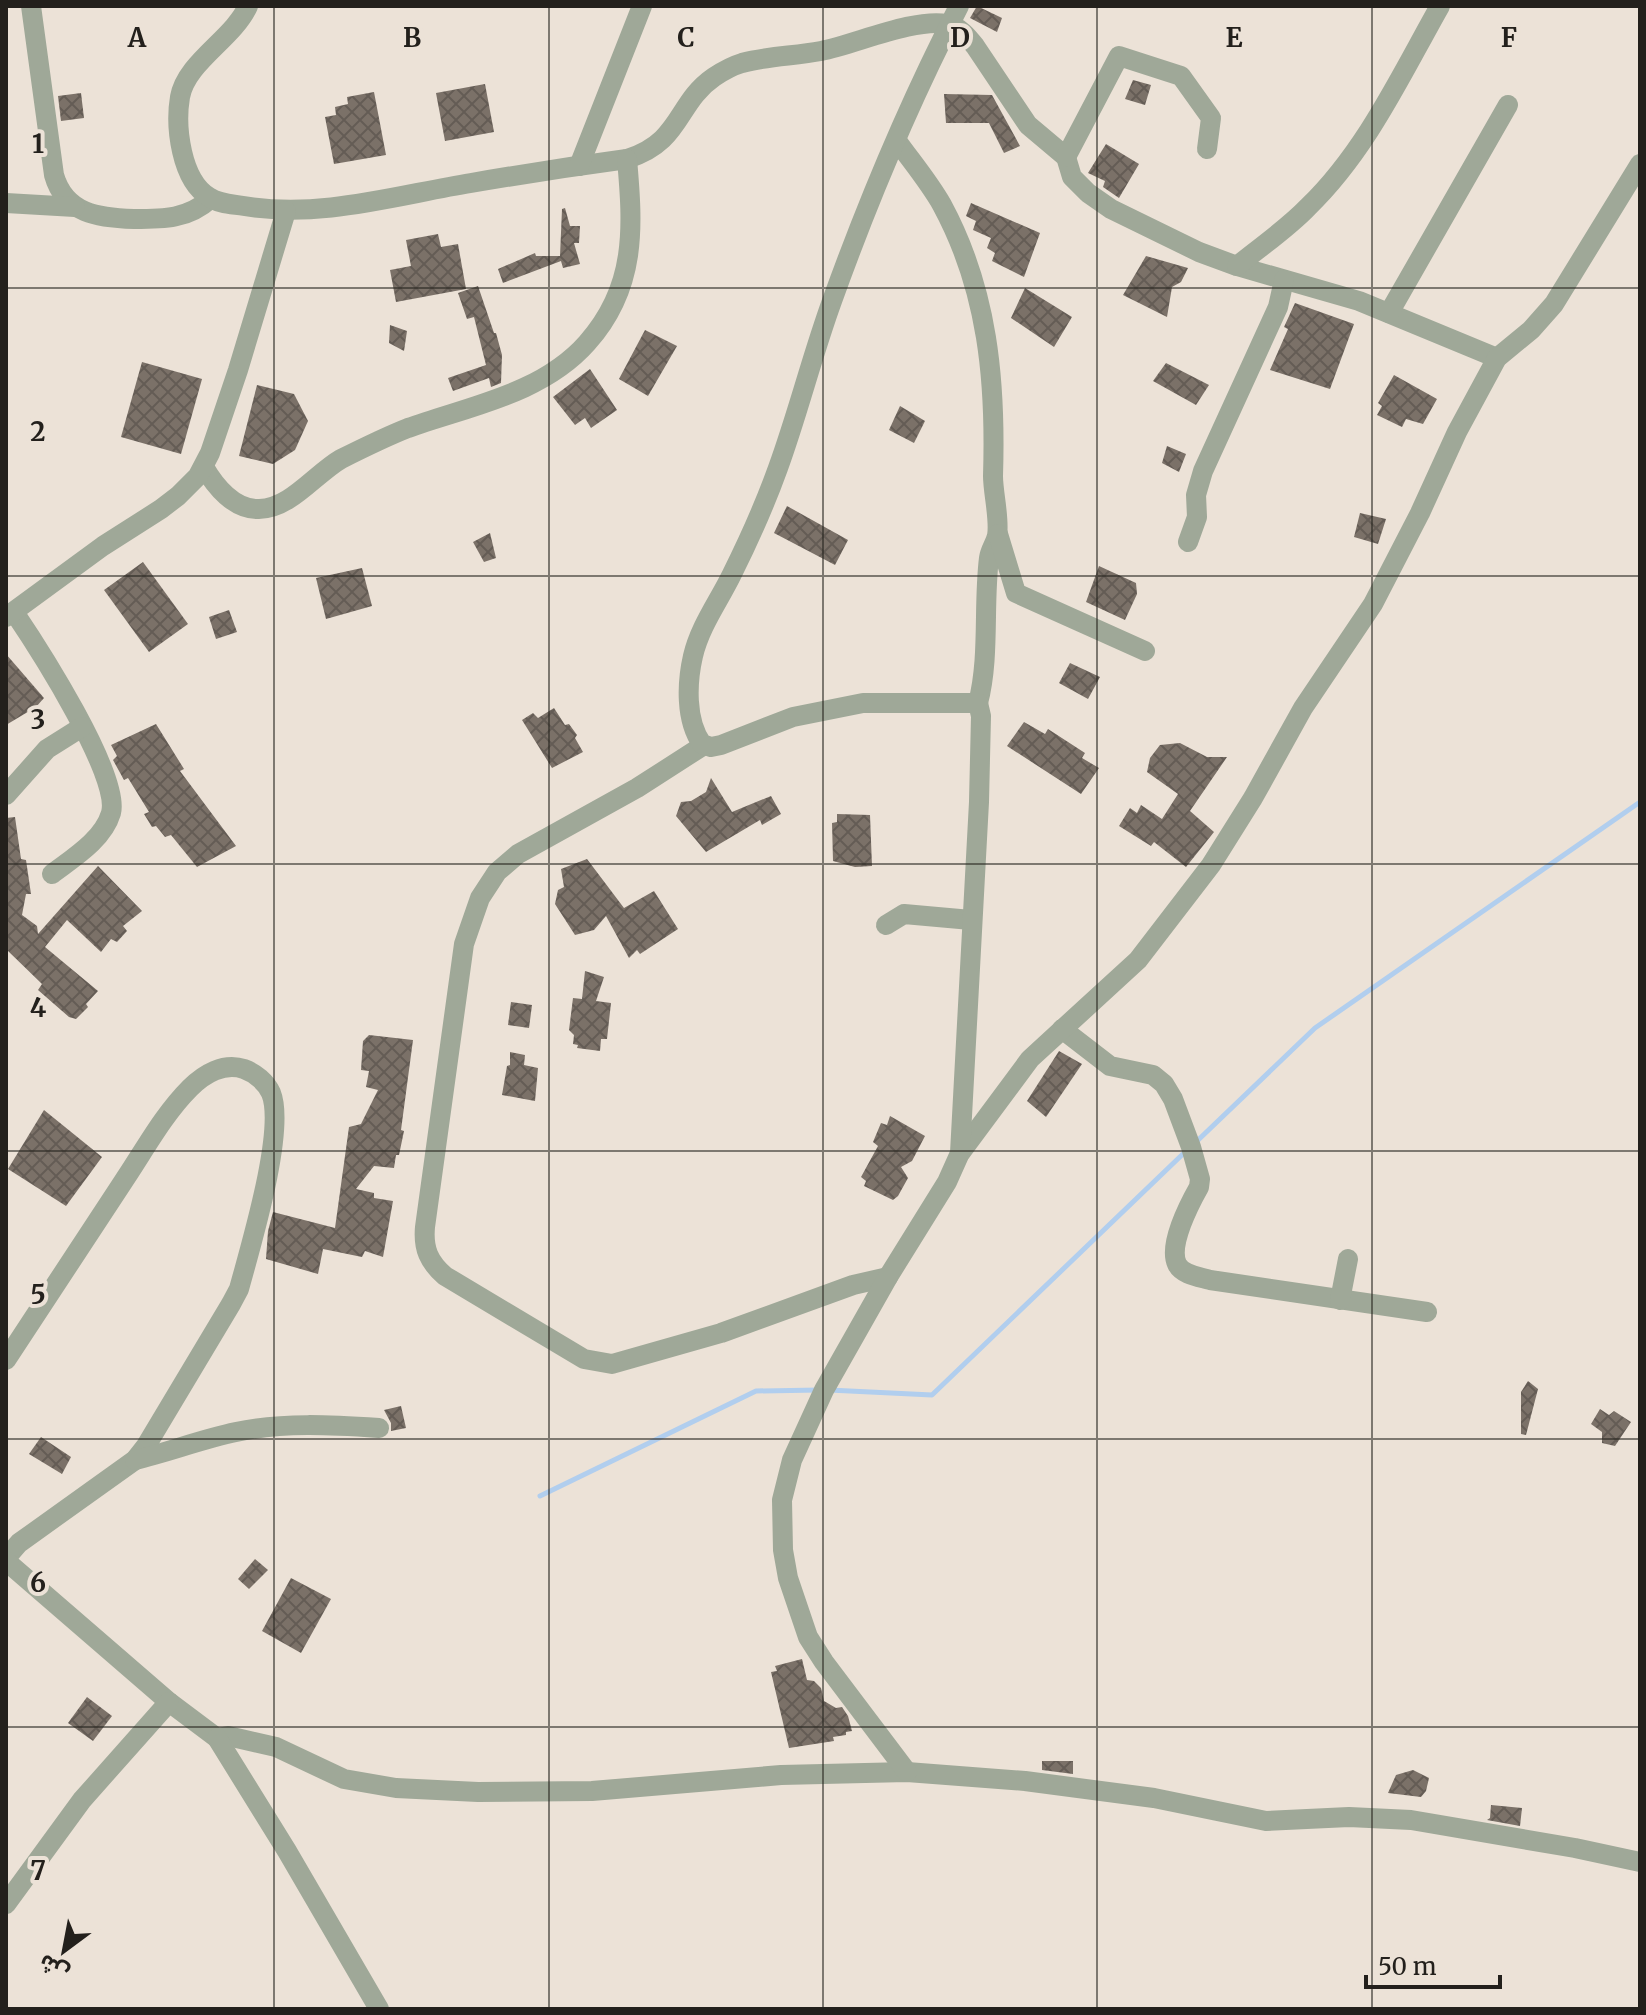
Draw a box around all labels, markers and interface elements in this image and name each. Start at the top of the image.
text: A [127,21,147,54]
text: B [403,21,421,54]
text: C [677,21,695,54]
text: D [950,21,970,54]
text: E [1226,21,1243,54]
text: F [1501,21,1517,54]
text: 1 [32,127,44,160]
text: 2 [30,415,46,448]
text: 3 [31,703,45,736]
text: 4 [30,991,47,1024]
text: 5 [30,1278,46,1311]
text: 6 [30,1566,46,1599]
text: 7 [30,1854,46,1887]
north arrow [24,1911,104,1991]
scale bar [1366,1939,1500,1989]
text: ش [33,1948,74,1988]
text: 50 m [1378,1951,1437,1982]

